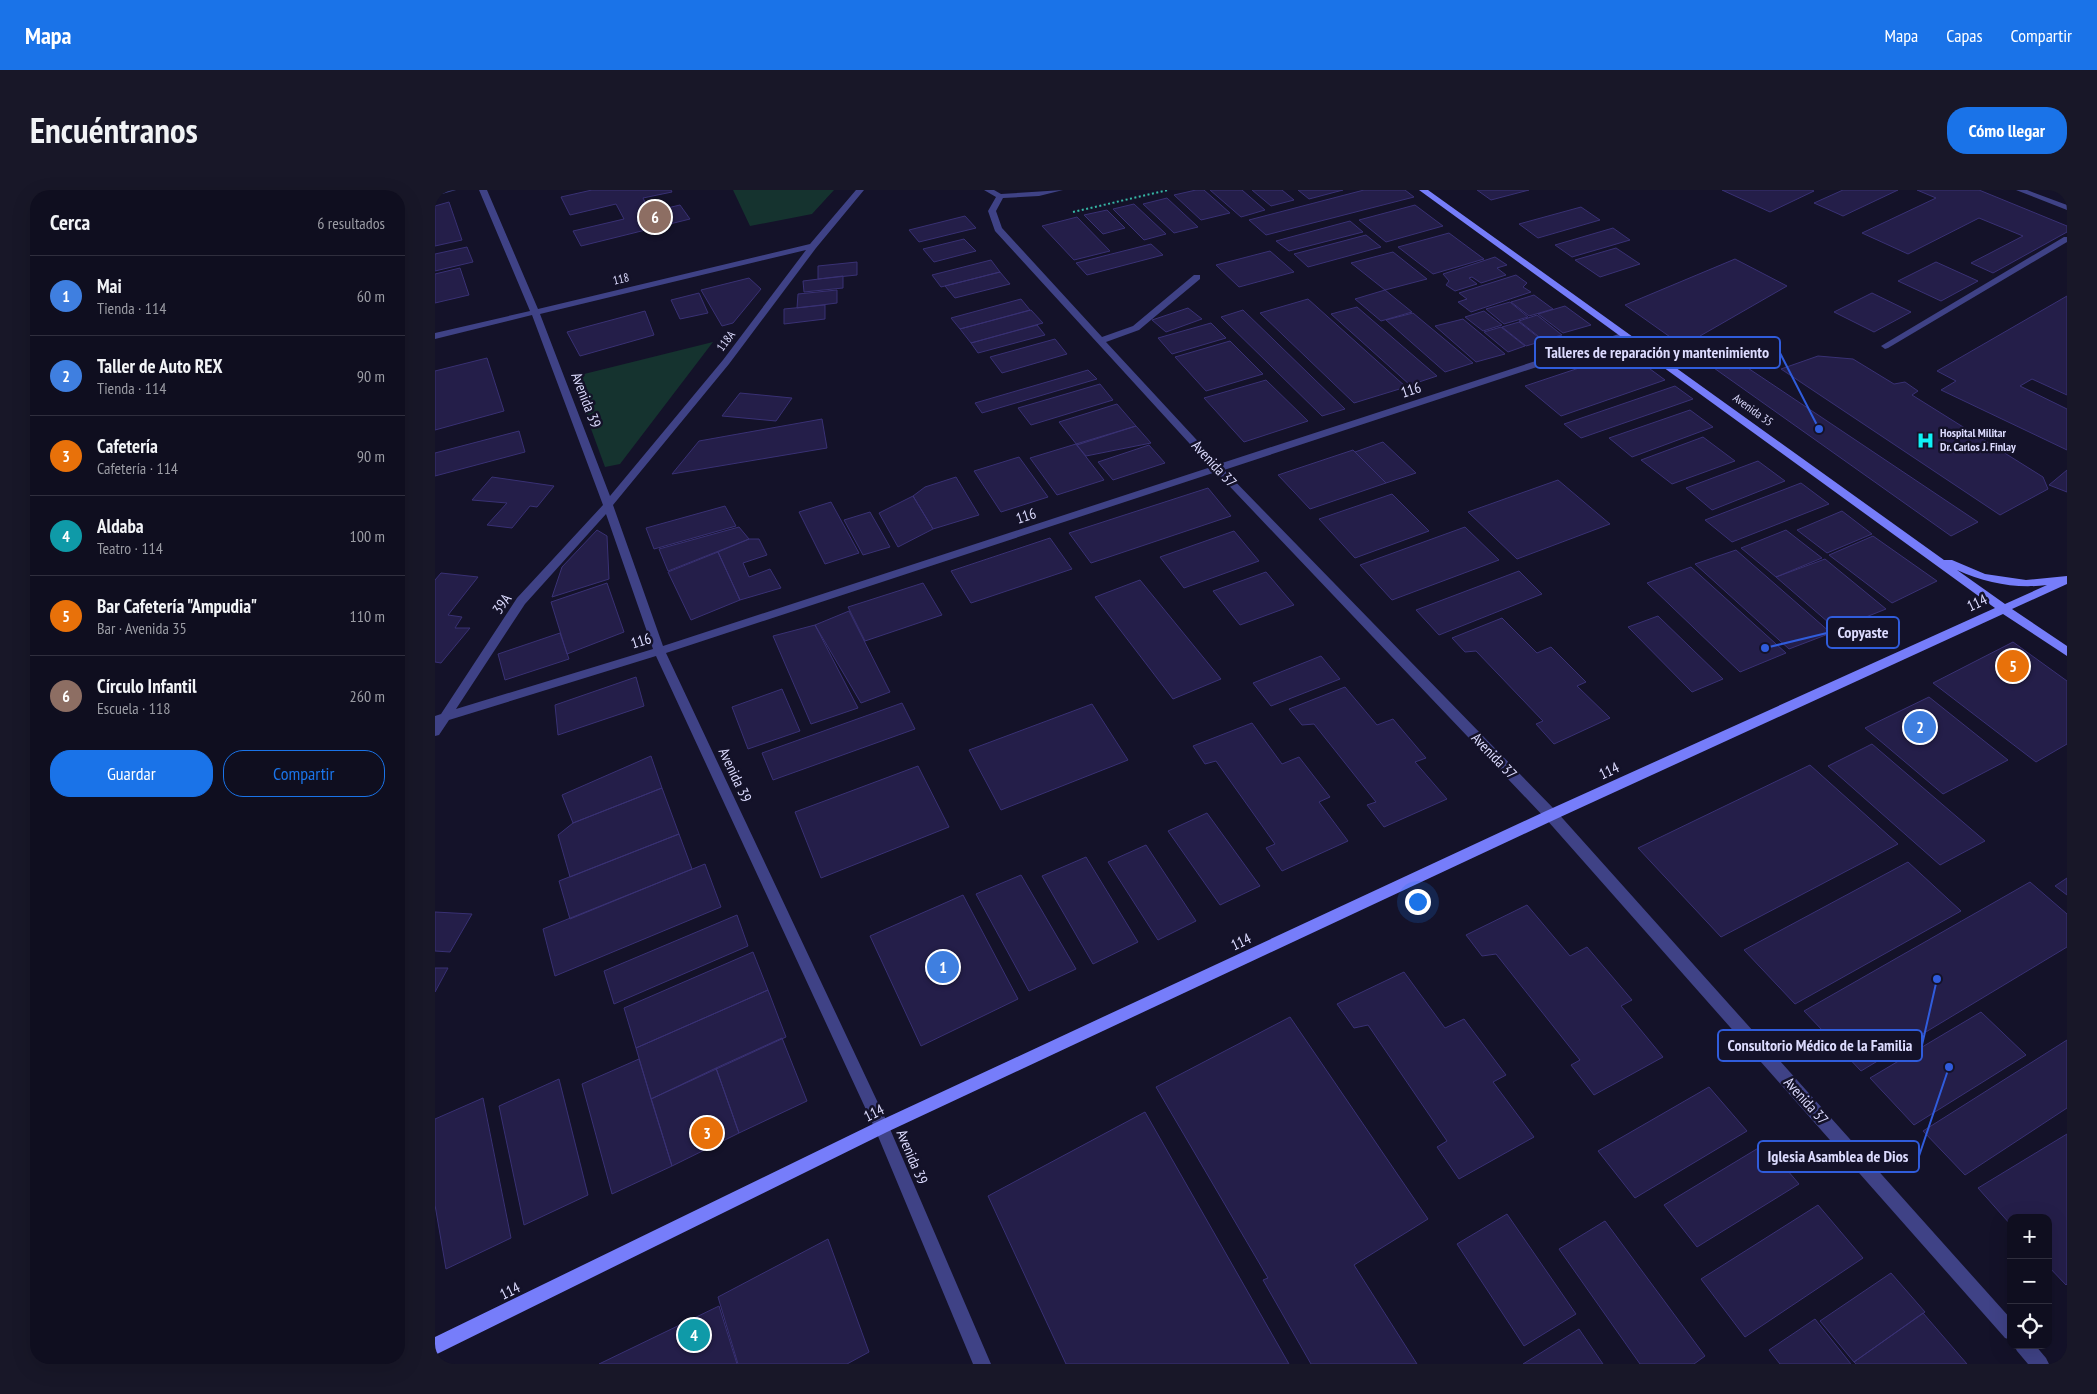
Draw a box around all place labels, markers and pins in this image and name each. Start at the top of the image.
pin: 6 [639,198,671,236]
callout: Talleres de reparación y mantenimiento [1535,337,1780,368]
place label: Hospital Militar Dr. Carlos J. Finlay [1940,425,2016,454]
hospital icon: Hospital Militar Dr. Carlos J. Finlay [1916,430,1936,450]
callout: Copyaste [1827,617,1899,648]
pin: 5 [1997,647,2029,685]
pin: 2 [1904,708,1936,746]
pin: 1 [927,948,959,986]
callout: Consultorio Médico de la Familia [1718,1030,1922,1061]
pin: 3 [691,1114,723,1152]
callout: Iglesia Asamblea de Dios [1758,1141,1919,1172]
pin: 4 [678,1316,710,1354]

